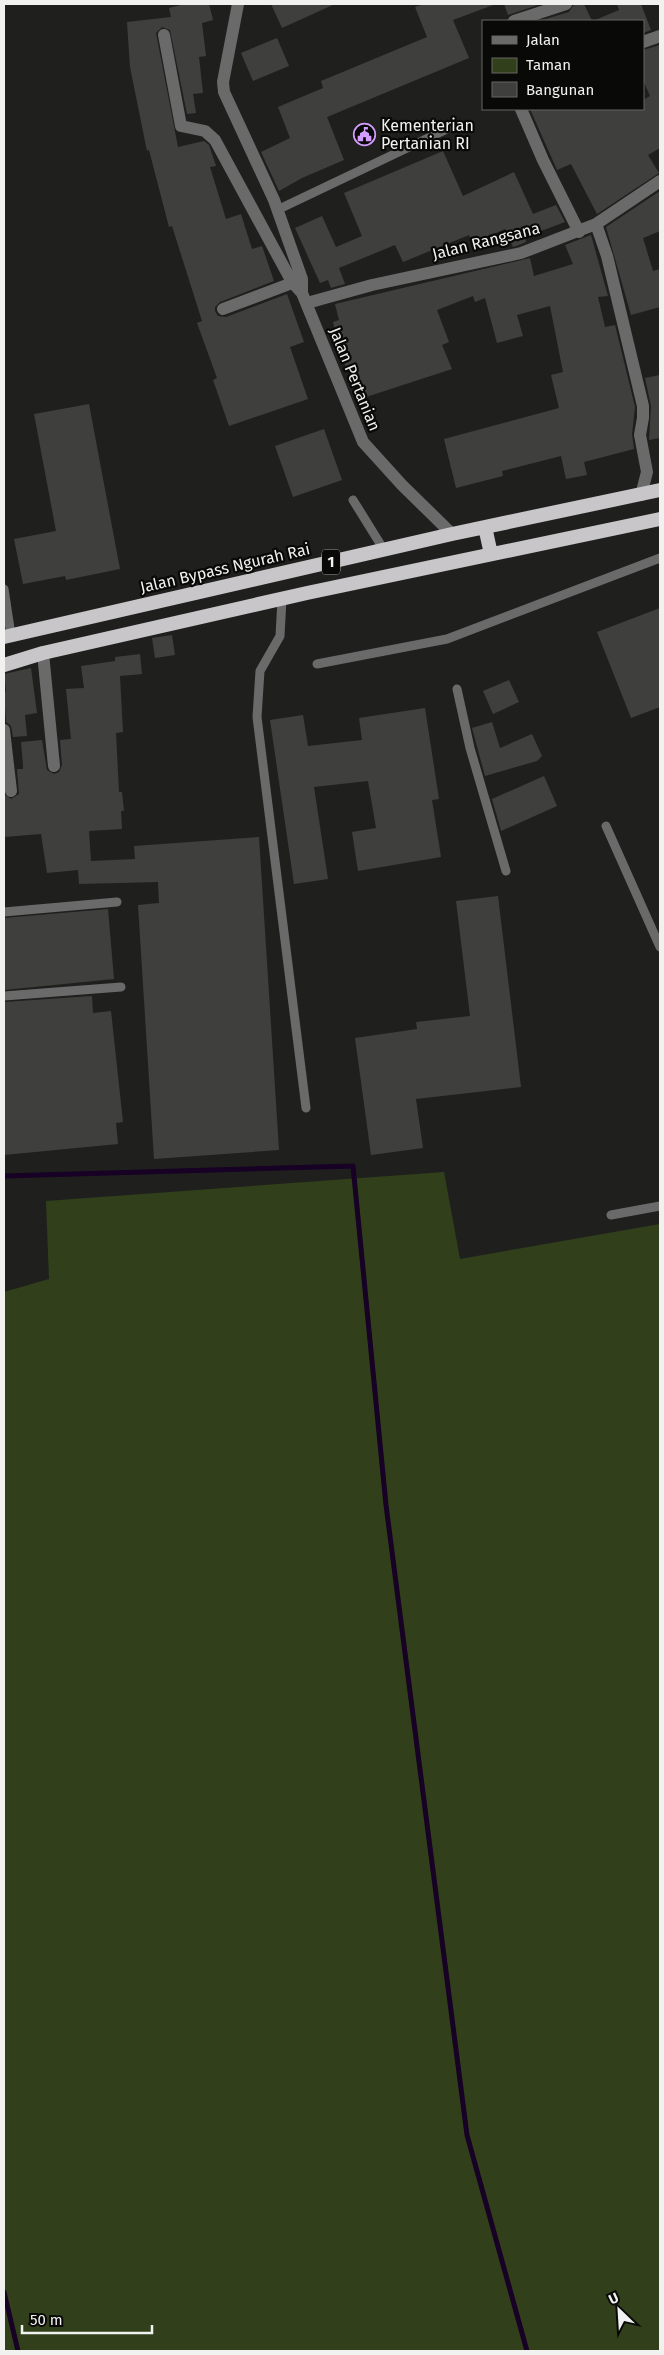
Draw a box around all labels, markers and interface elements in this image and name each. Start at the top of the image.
legend [482,20,644,110]
text: Jalan [526,31,560,49]
text: Taman [526,56,571,74]
text: Bangunan [526,81,594,99]
place label: Kementerian Pertanian RI [381,116,474,153]
public building icon: Kementerian Pertanian RI [353,122,377,146]
street label: Jalan Rangsana [430,218,542,264]
street label: Jalan Pertanian [326,324,384,434]
street label: Jalan Bypass Ngurah Rai [138,539,312,597]
road number: 1 [322,550,340,574]
north arrow [594,2285,644,2335]
text: U [606,2289,621,2308]
scale bar [22,2302,152,2334]
text: 50 m [30,2311,63,2329]

